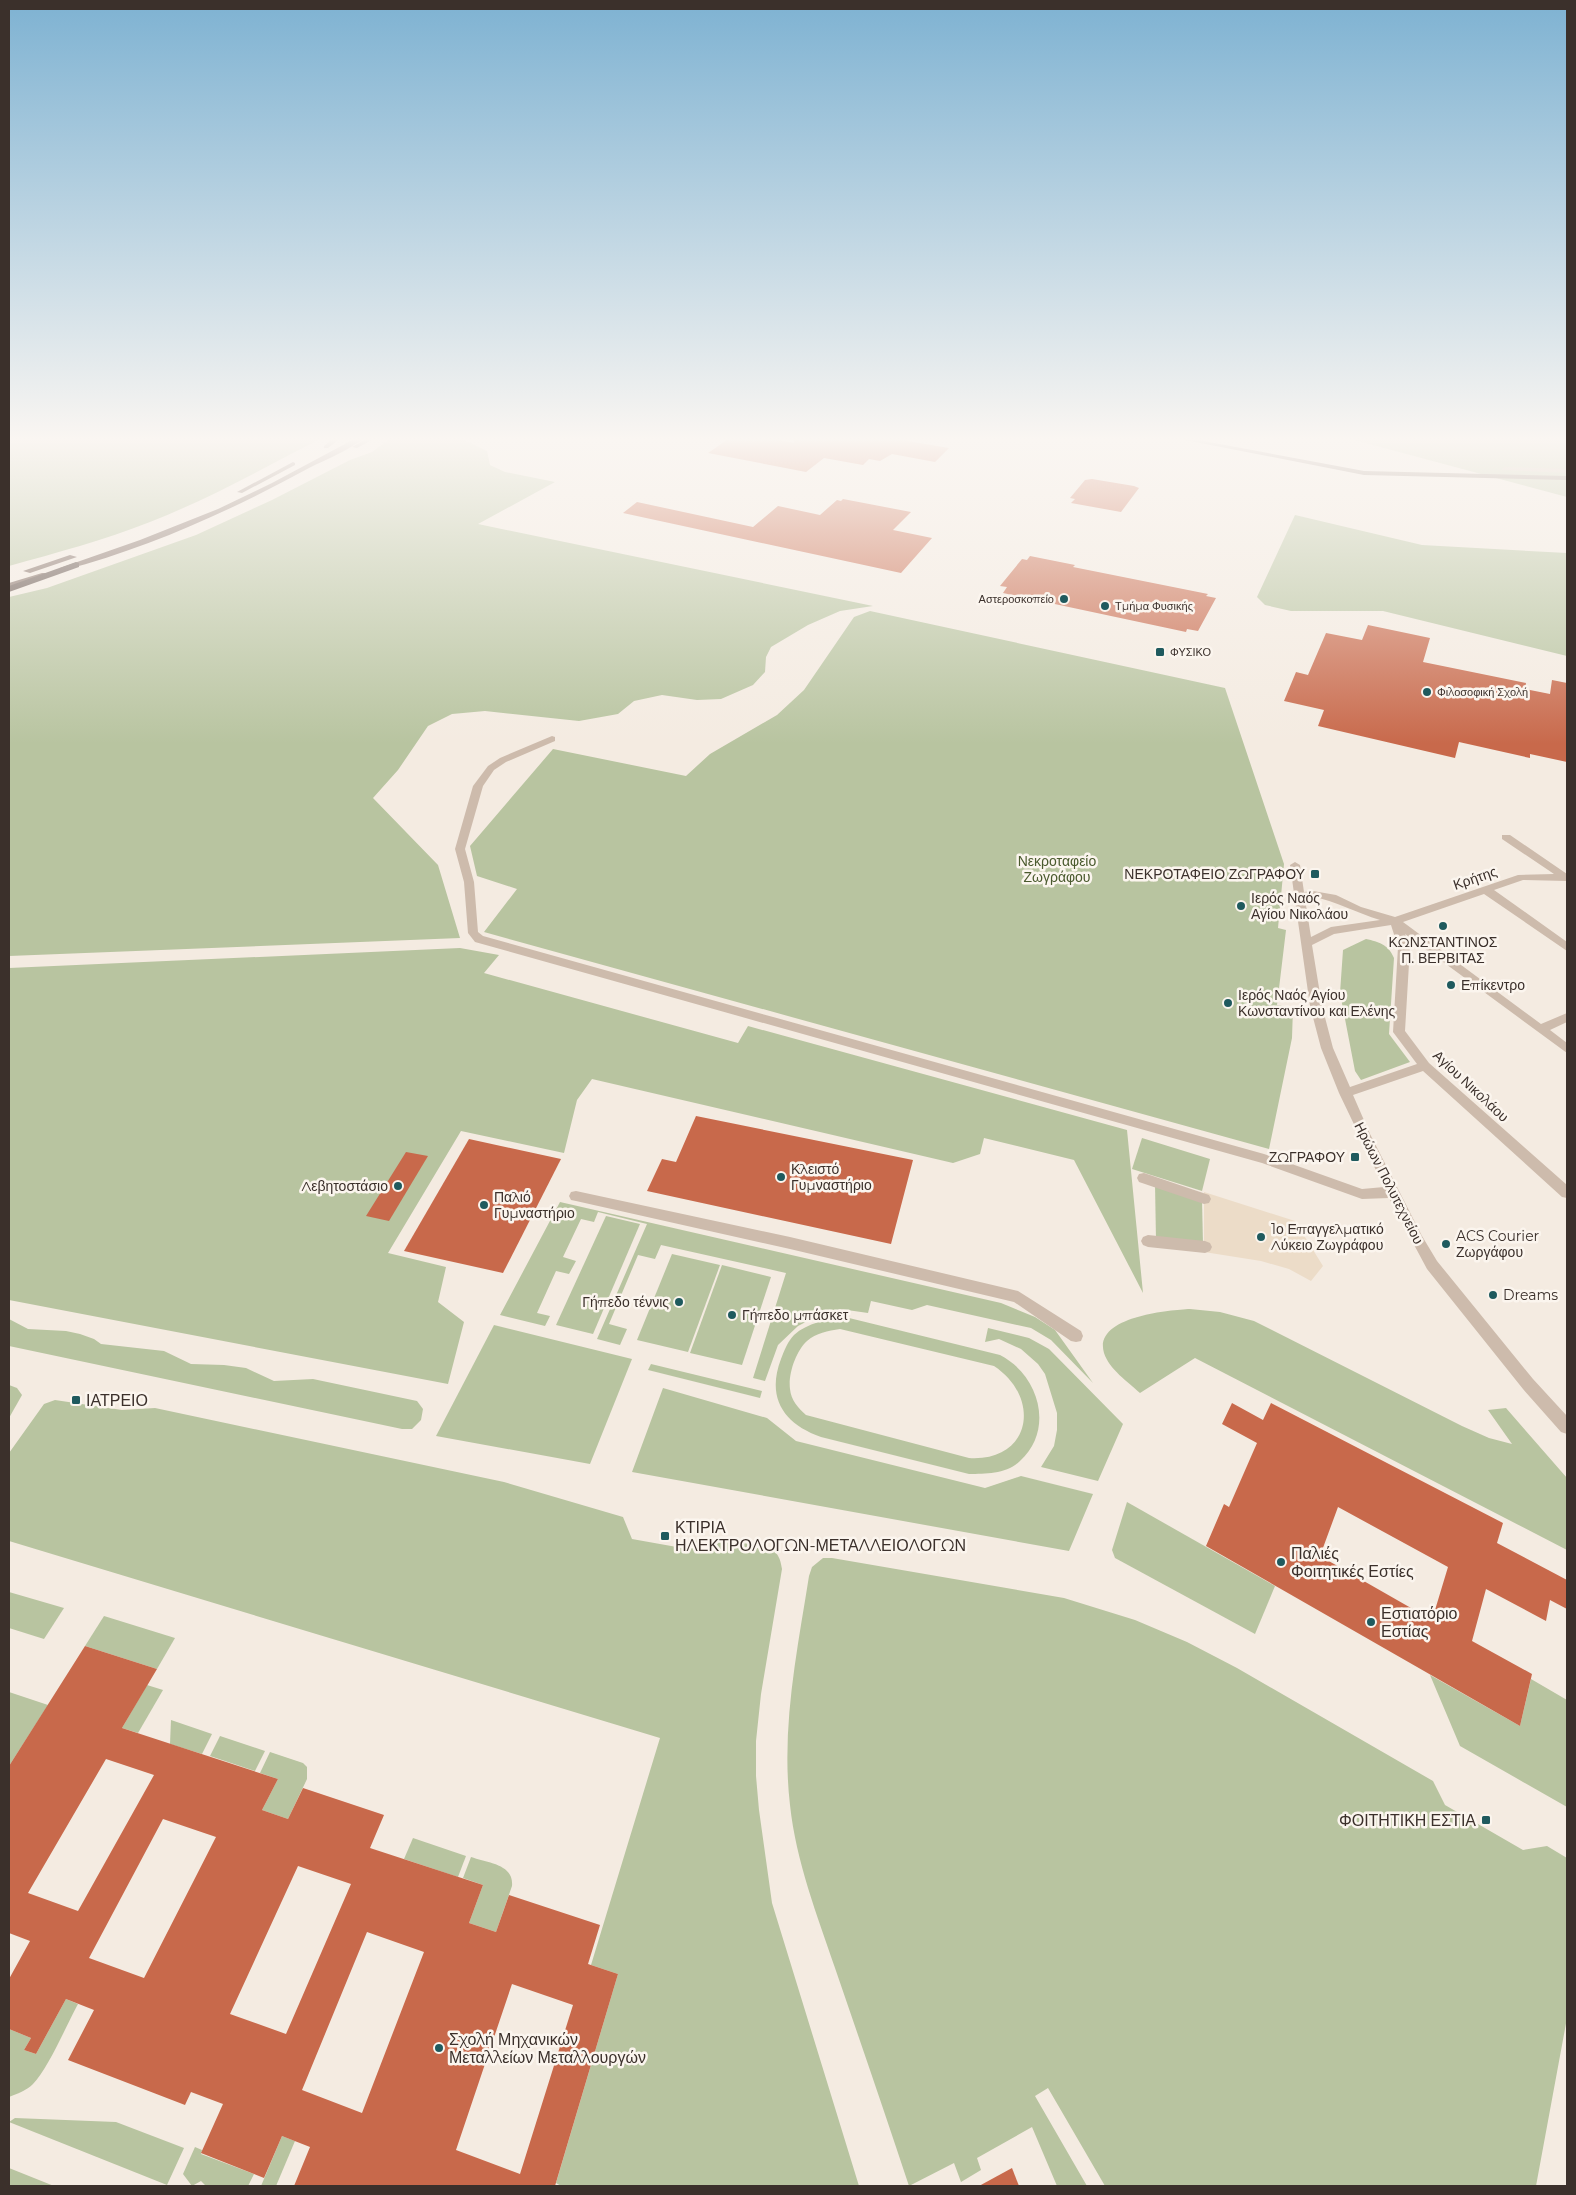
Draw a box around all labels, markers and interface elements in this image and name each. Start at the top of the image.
place label: Αστεροσκοπείο [979,592,1054,606]
marker: Αστεροσκοπείο [1058,593,1070,605]
place label: Τμήμα Φυσικής [1115,599,1193,613]
marker: Τμήμα Φυσικής [1099,600,1111,612]
place label: ΦΥΣΙΚΟ [1170,645,1212,659]
marker: ΦΥΣΙΚΟ [1154,646,1166,658]
place label: Φιλοσοφική Σχολή [1437,685,1528,699]
marker: Φιλοσοφική Σχολή [1421,686,1433,698]
park label: Νεκροταφείο Ζωγράφου [1018,852,1096,886]
street label: Κρήτης [1451,862,1500,894]
place label: ΝΕΚΡΟΤΑΦΕΙΟ ΖΩΓΡΑΦΟΥ [1124,865,1306,883]
marker: ΝΕΚΡΟΤΑΦΕΙΟ ΖΩΓΡΑΦΟΥ [1309,868,1321,880]
place label: Ιερός Ναός Αγίου Νικολάου [1251,889,1348,923]
marker: Ιερός Ναός Αγίου Νικολάου [1235,900,1247,912]
marker: ΚΩΝΣΤΑΝΤΙΝΟΣ Π. ΒΕΡΒΙΤΑΣ [1437,920,1449,932]
place label: ΚΩΝΣΤΑΝΤΙΝΟΣ Π. ΒΕΡΒΙΤΑΣ [1389,933,1498,967]
place label: Επίκεντρο [1461,976,1525,994]
marker: Επίκεντρο [1445,979,1457,991]
place label: Ιερός Ναός Αγίου Κωνσταντίνου και Ελένης [1238,986,1396,1020]
marker: Ιερός Ναός Αγίου Κωνσταντίνου και Ελένης [1222,997,1234,1009]
street label: Αγίου Νικολάου [1429,1046,1513,1126]
street label: Ηρώων Πολυτεχνείου [1350,1119,1428,1247]
place label: ΖΩΓΡΑΦΟΥ [1269,1148,1346,1166]
marker: ΖΩΓΡΑΦΟΥ [1349,1151,1361,1163]
place label: Κλειστό Γυμναστήριο [791,1160,872,1194]
marker: Κλειστό Γυμναστήριο [775,1171,787,1183]
place label: Λεβητοστάσιο [301,1177,388,1195]
marker: Λεβητοστάσιο [392,1180,404,1192]
place label: Παλιό Γυμναστήριο [494,1188,575,1222]
marker: Παλιό Γυμναστήριο [478,1199,490,1211]
place label: 1ο Επαγγελματικό Λύκειο Ζωγράφου [1271,1220,1384,1254]
place label: ACS Courier Ζωργάφου [1456,1227,1540,1261]
marker: 1ο Επαγγελματικό Λύκειο Ζωγράφου [1255,1231,1267,1243]
marker: ACS Courier Ζωργάφου [1440,1238,1452,1250]
place label: Dreams [1503,1286,1558,1304]
marker: Dreams [1487,1289,1499,1301]
place label: Γήπεδο τέννις [582,1293,669,1311]
marker: Γήπεδο τέννις [673,1296,685,1308]
place label: Γήπεδο μπάσκετ [742,1306,849,1324]
marker: Γήπεδο μπάσκετ [726,1309,738,1321]
place label: ΙΑΤΡΕΙΟ [86,1391,148,1410]
marker: ΙΑΤΡΕΙΟ [70,1394,82,1406]
place label: ΚΤΙΡΙΑ ΗΛΕΚΤΡΟΛΟΓΩΝ-ΜΕΤΑΛΛΕΙΟΛΟΓΩΝ [675,1518,966,1555]
marker: ΚΤΙΡΙΑ ΗΛΕΚΤΡΟΛΟΓΩΝ-ΜΕΤΑΛΛΕΙΟΛΟΓΩΝ [659,1530,671,1542]
place label: Παλιές Φοιτητικές Εστίες [1291,1544,1414,1581]
marker: Παλιές Φοιτητικές Εστίες [1275,1556,1287,1568]
place label: Εστιατόριο Εστίας [1381,1604,1458,1641]
marker: Εστιατόριο Εστίας [1365,1616,1377,1628]
place label: ΦΟΙΤΗΤΙΚΗ ΕΣΤΙΑ [1339,1811,1476,1830]
marker: ΦΟΙΤΗΤΙΚΗ ΕΣΤΙΑ [1480,1814,1492,1826]
place label: Σχολή Μηχανικών Μεταλλείων Μεταλλουργών [449,2030,646,2067]
marker: Σχολή Μηχανικών Μεταλλείων Μεταλλουργών [433,2042,445,2054]

